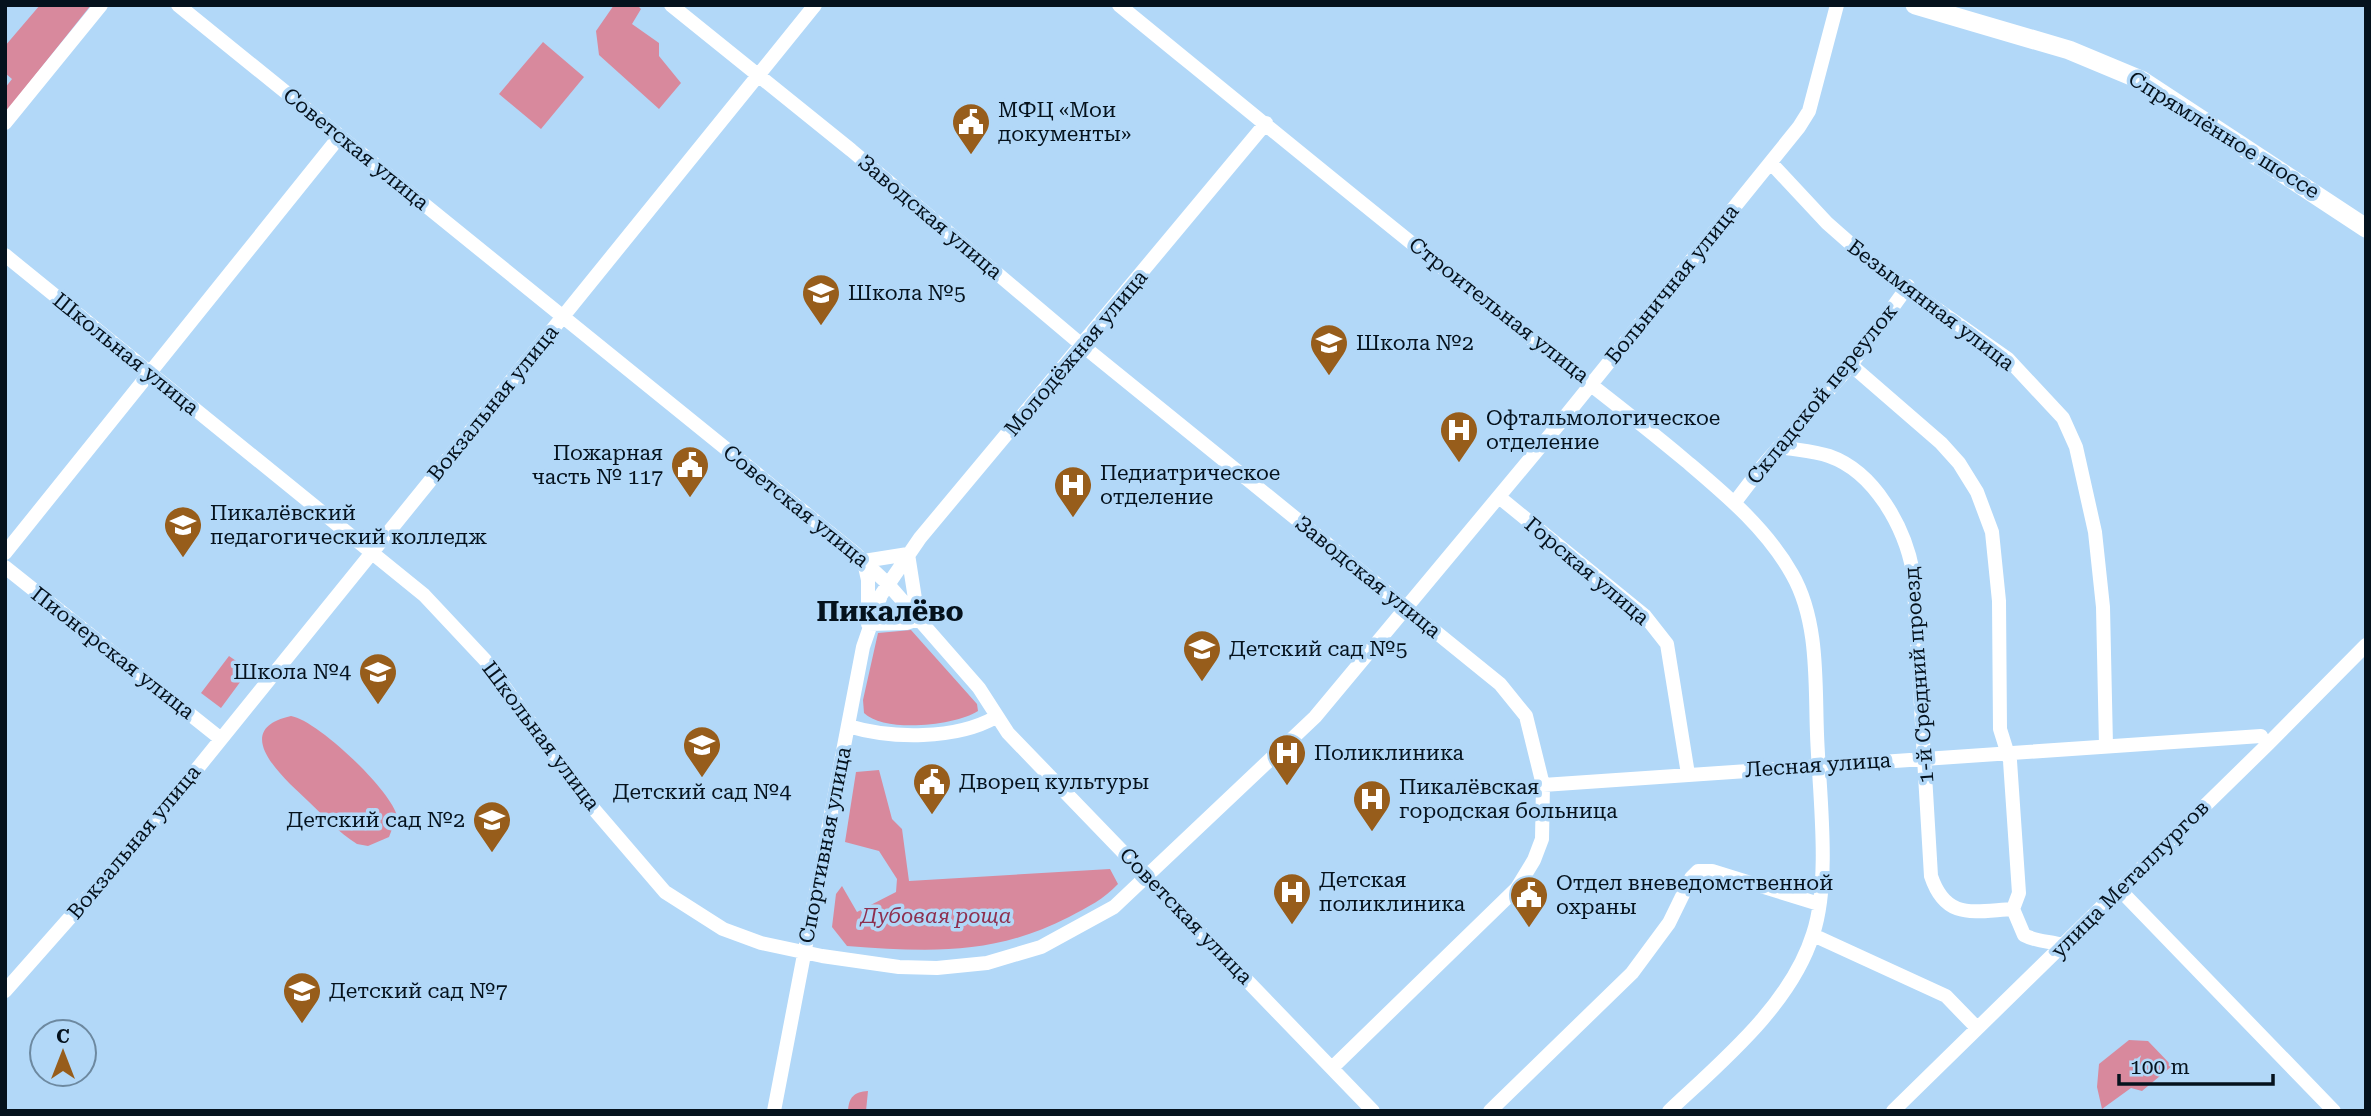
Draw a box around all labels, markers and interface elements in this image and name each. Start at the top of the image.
street label: Спрямлённое шоссе [2124,66,2324,204]
street label: Советская улица [278,83,434,215]
place label: МФЦ «Мои документы» [998,98,1131,146]
public building icon: МФЦ «Мои документы» [950,101,992,156]
street label: Заводская улица [853,150,1007,285]
street label: Больничная улица [1600,199,1744,368]
street label: Строительная улица [1404,232,1594,388]
street label: Безымянная улица [1843,235,2020,376]
street label: Молодёжная улица [1000,265,1153,441]
school or university icon: Школа №5 [800,272,842,327]
place label: Школа №5 [848,281,966,305]
street label: Школьная улица [48,288,204,420]
street label: Складской переулок [1742,299,1902,489]
street label: Вокзальная улица [423,320,564,486]
school or university icon: Школа №2 [1308,322,1350,377]
place label: Школа №2 [1356,331,1474,355]
place label: Офтальмологическое отделение [1486,406,1720,454]
hospital icon: Офтальмологическое отделение [1438,409,1480,464]
street label: Советская улица [718,440,874,572]
place label: Пожарная часть № 117 [532,441,663,489]
public building icon: Пожарная часть № 117 [669,444,711,499]
place label: Педиатрическое отделение [1100,461,1280,509]
hospital icon: Педиатрическое отделение [1052,464,1094,519]
place label: Пикалёвский педагогический колледж [210,501,487,549]
school or university icon: Пикалёвский педагогический колледж [162,504,204,559]
street label: Заводская улица [1290,511,1446,643]
street label: Горская улица [1520,512,1654,630]
street label: 1-й Средний проезд [1899,566,1939,784]
street label: Пионерская улица [27,582,200,724]
district label: Пикалёво [816,595,964,628]
school or university icon: Детский сад №5 [1181,628,1223,683]
place label: Детский сад №5 [1229,637,1407,661]
school or university icon: Школа №4 [357,651,399,706]
street label: Школьная улица [477,657,605,816]
place label: Школа №4 [233,660,351,684]
school or university icon: Детский сад №4 [681,724,723,779]
hospital icon: Поликлиника [1266,732,1308,787]
place label: Поликлиника [1314,741,1464,765]
street label: Спортивная улица [794,744,856,945]
street label: Лесная улица [1744,748,1892,782]
street label: Вокзальная улица [63,760,206,924]
public building icon: Дворец культуры [911,761,953,816]
place label: Дворец культуры [959,770,1149,794]
place label: Пикалёвская городская больница [1399,775,1618,823]
hospital icon: Пикалёвская городская больница [1351,778,1393,833]
place label: Детский сад №4 [613,780,791,804]
street label: улица Металлургов [2046,795,2214,963]
school or university icon: Детский сад №2 [471,799,513,854]
place label: Детский сад №2 [287,808,465,832]
street label: Советская улица [1115,843,1258,990]
place label: Детская поликлиника [1319,868,1466,916]
hospital icon: Детская поликлиника [1271,871,1313,926]
place label: Отдел вневедомственной охраны [1556,871,1833,919]
public building icon: Отдел вневедомственной охраны [1508,874,1550,929]
park label: Дубовая роща [859,904,1011,928]
school or university icon: Детский сад №7 [281,970,323,1025]
place label: Детский сад №7 [329,979,508,1003]
north arrow [28,1018,98,1088]
text: С [56,1025,70,1048]
scale bar [2119,1042,2273,1086]
text: 100 m [2130,1055,2190,1079]

